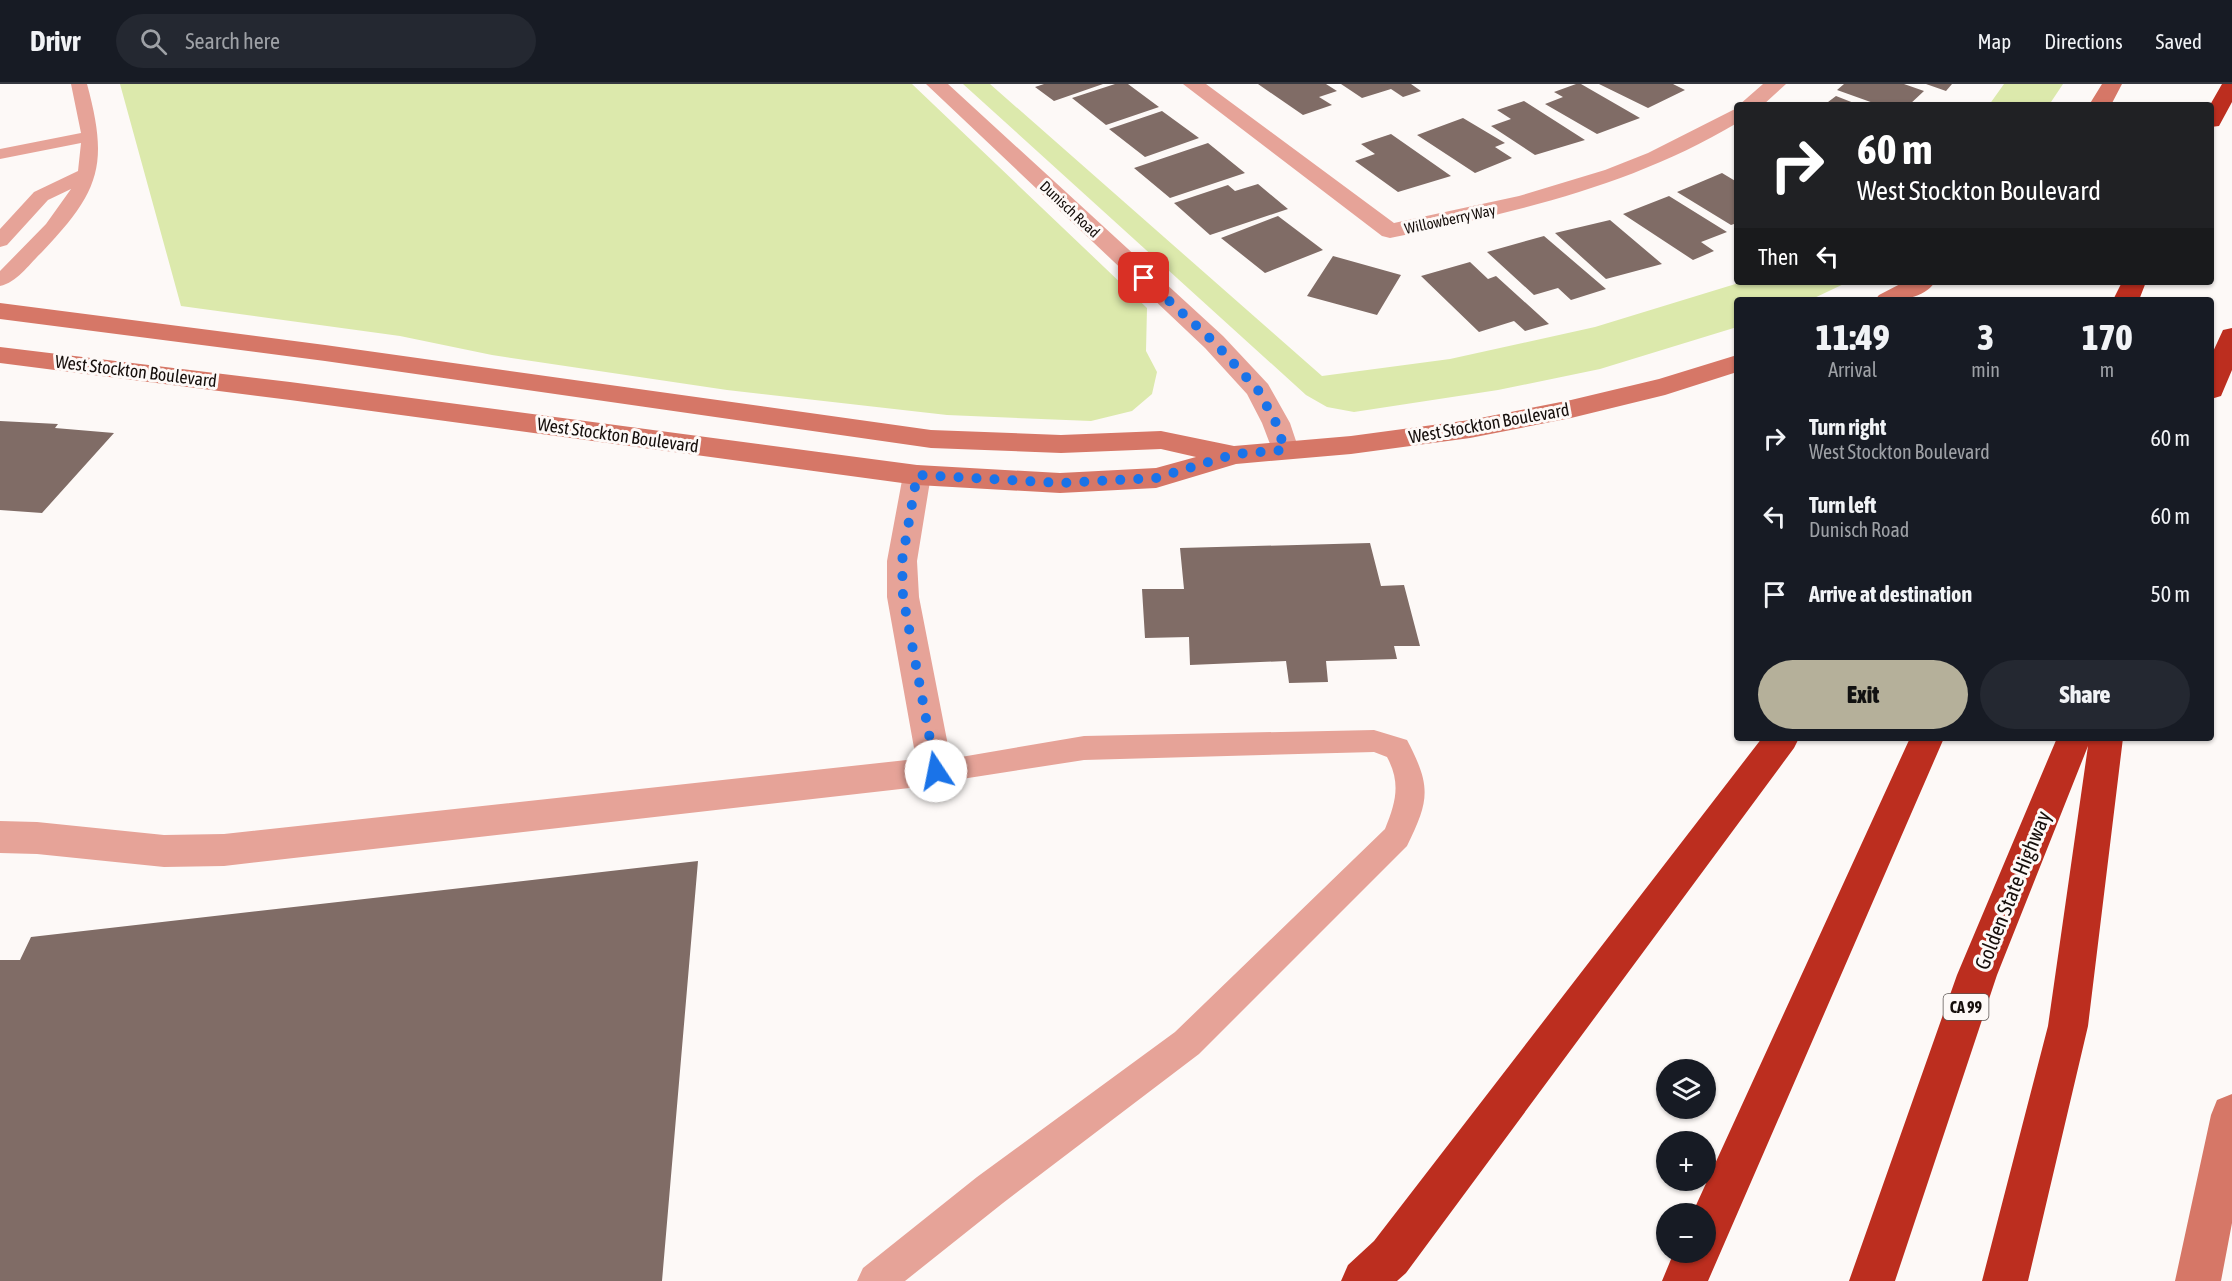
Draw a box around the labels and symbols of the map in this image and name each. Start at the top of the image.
street label: Dunisch Road [1037,177,1103,241]
street label: Willowberry Way [1403,201,1497,237]
pin [1118,252,1169,303]
street label: West Stockton Boulevard [54,351,218,391]
street label: West Stockton Boulevard [1407,399,1571,447]
street label: West Stockton Boulevard [536,413,700,457]
position arrow [904,739,968,803]
street label: Golden State Highway [1969,807,2055,973]
road number: CA 99 [1944,994,1988,1020]

